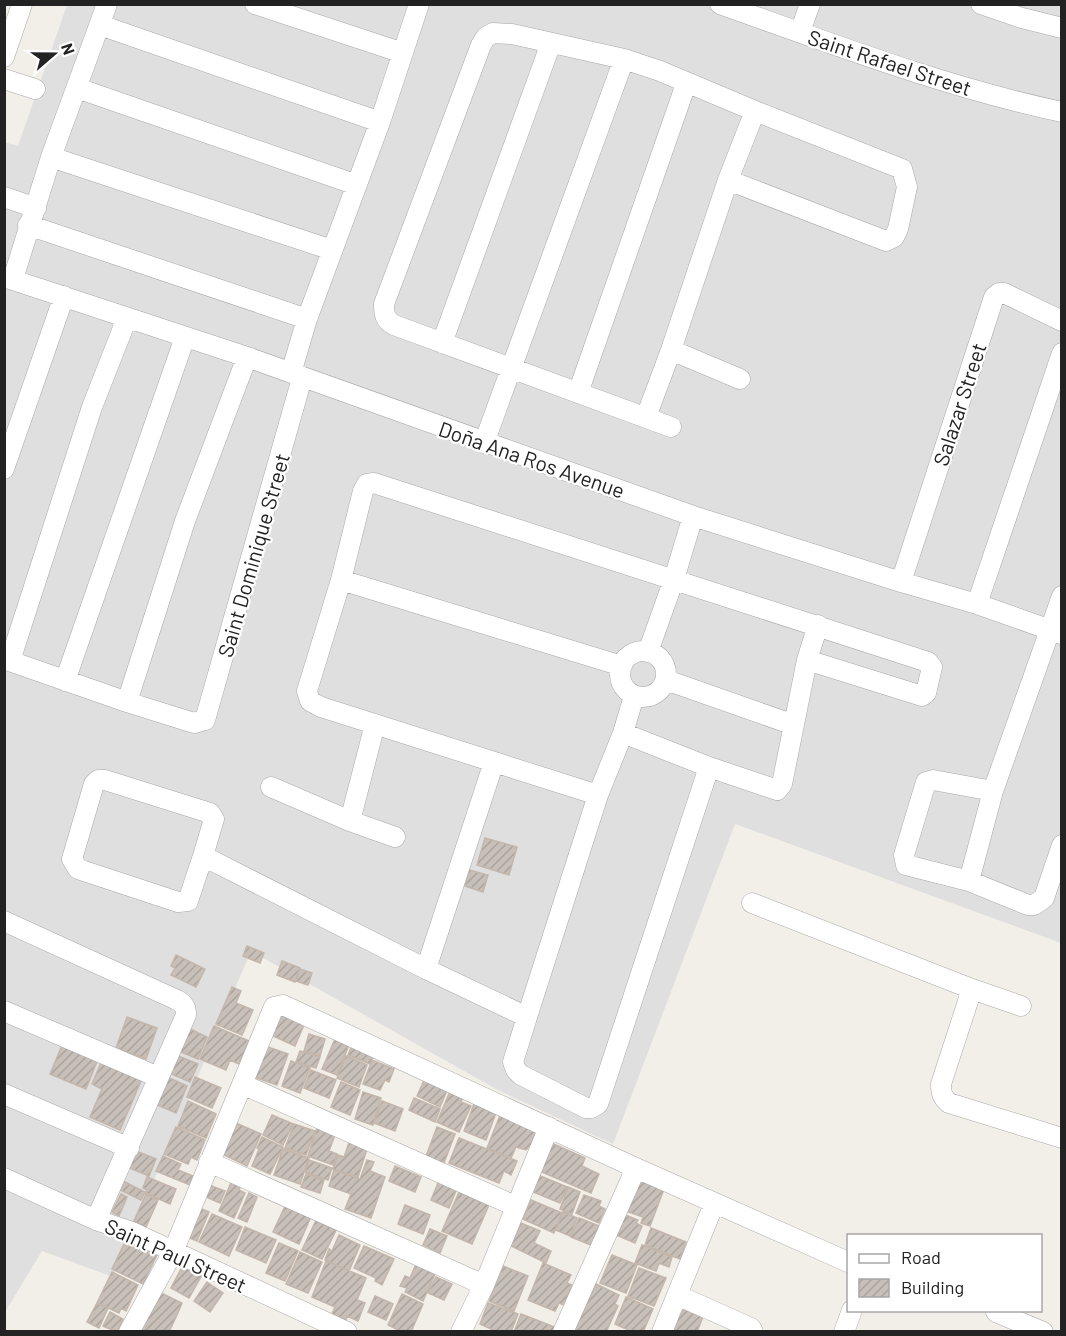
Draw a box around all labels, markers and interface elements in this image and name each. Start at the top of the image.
north arrow [24,24,84,84]
street label: Saint Rafael Street [805,24,975,100]
text: N [58,40,79,57]
street label: Salazar Street [927,339,991,469]
street label: Doña Ana Ros Avenue [436,415,628,503]
street label: Saint Dominique Street [212,450,294,660]
street label: Saint Paul Street [101,1213,251,1297]
legend [847,1234,1042,1312]
text: Road [901,1246,941,1268]
text: Building [901,1276,964,1298]

